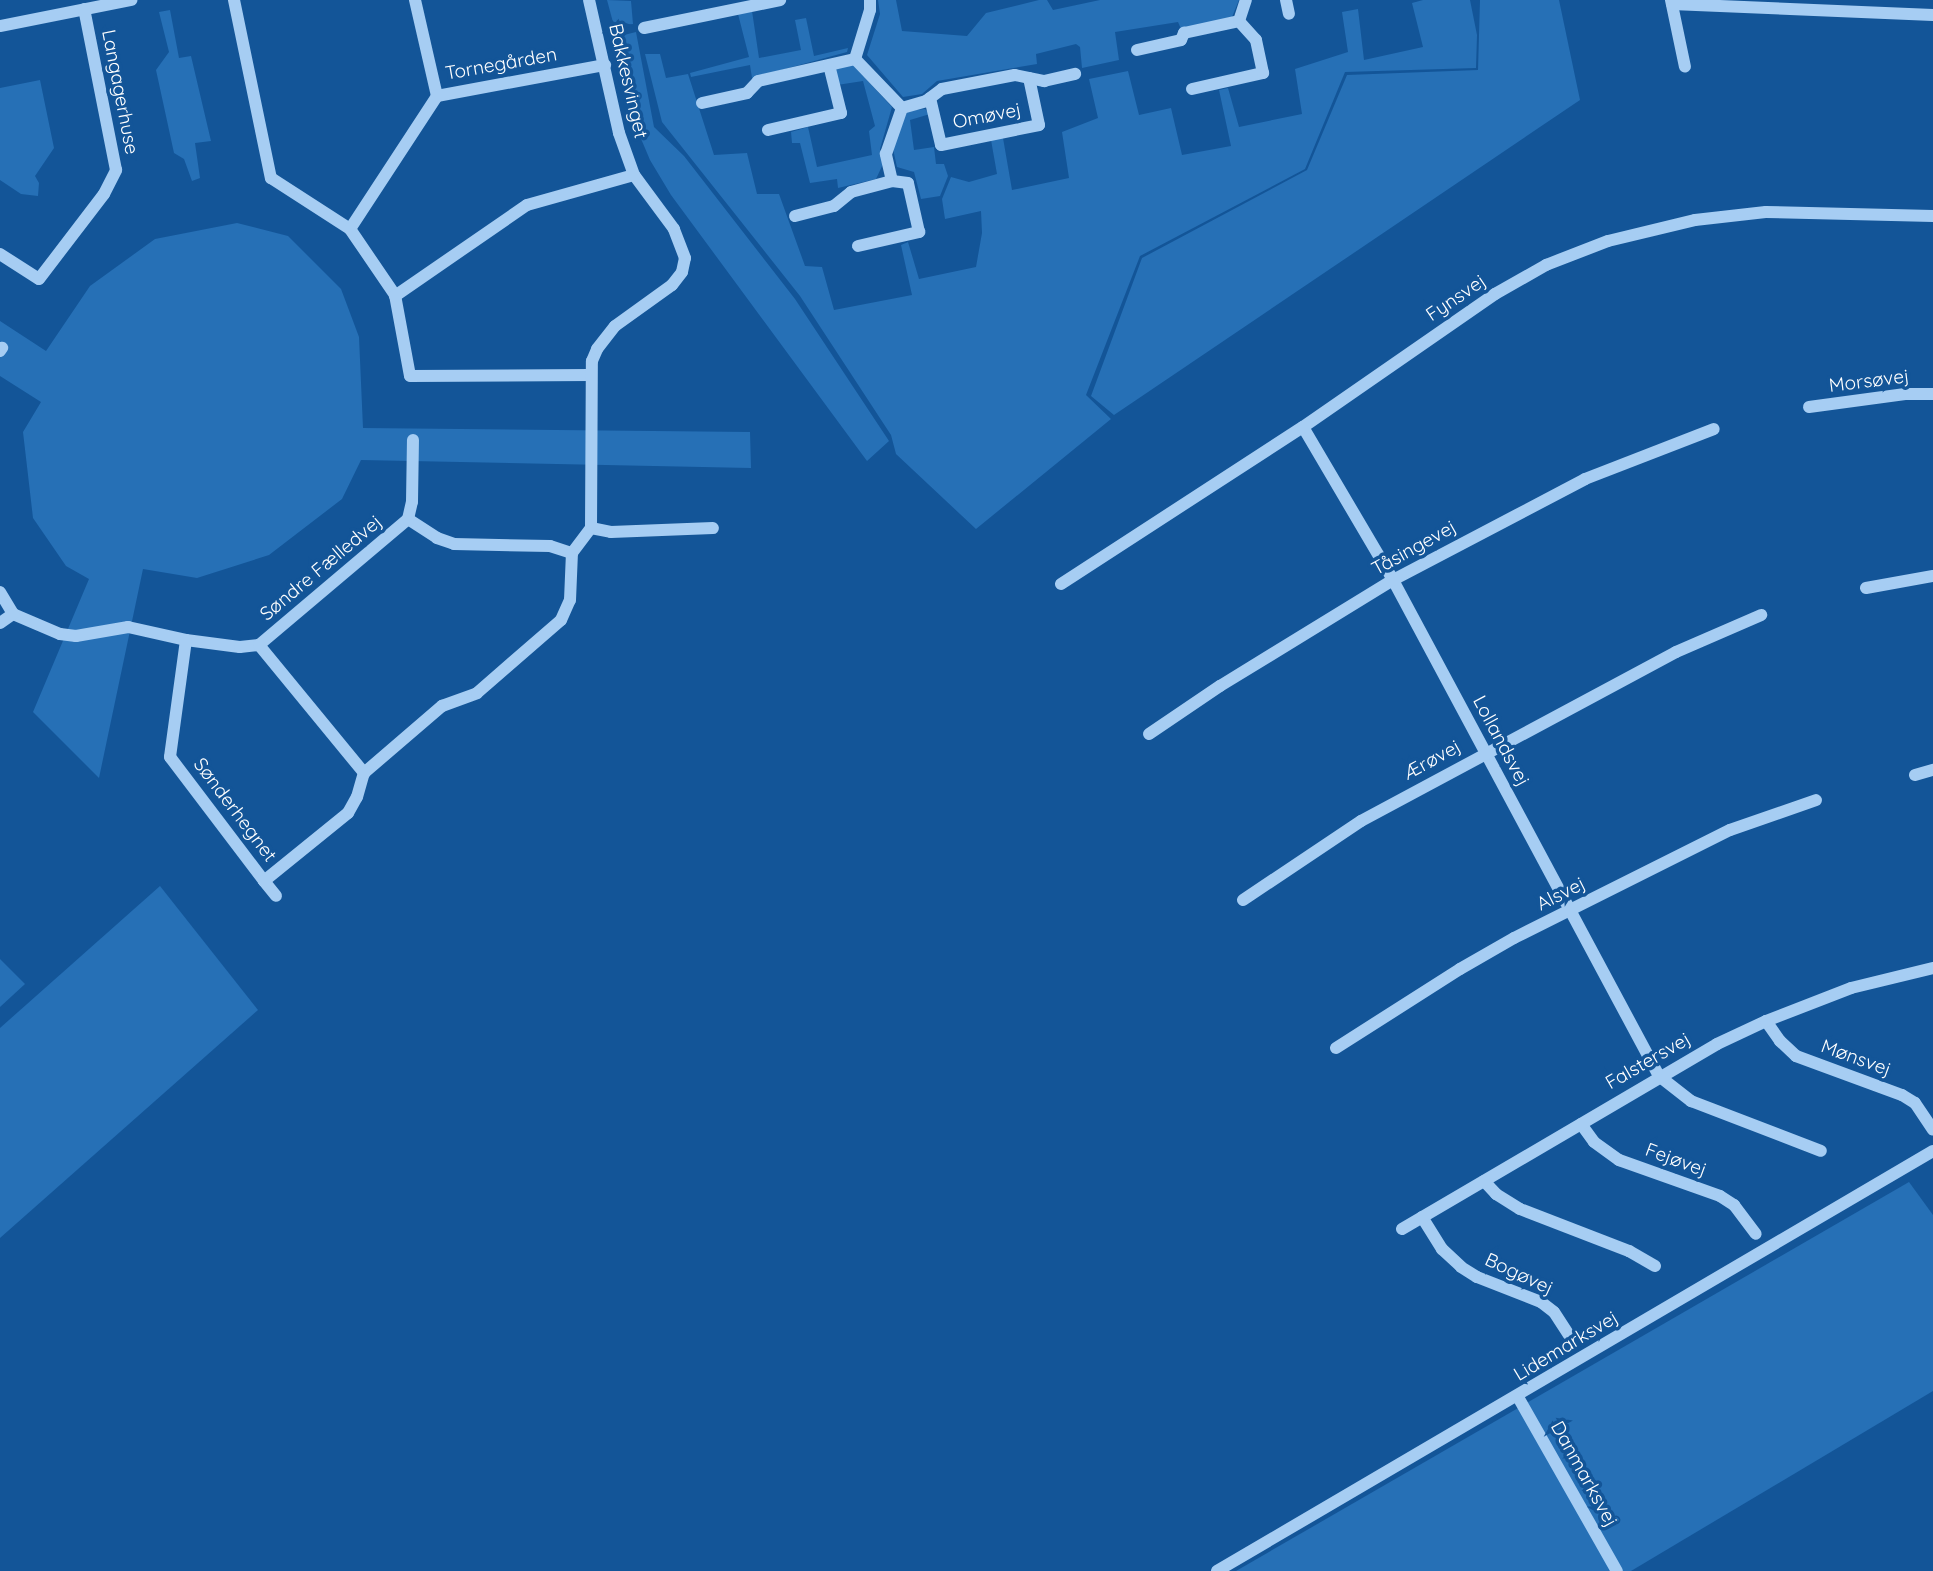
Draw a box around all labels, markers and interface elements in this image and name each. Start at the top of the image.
street label: Bakkesvinget [604,21,652,141]
street label: Langagerhuse [97,28,143,156]
street label: Tornegården [443,43,559,85]
street label: Omøvej [951,98,1023,134]
street label: Fynsvej [1422,270,1490,326]
street label: Morsøvej [1828,365,1910,397]
street label: Søndre Fælledvej [255,510,387,626]
street label: Tåsingevej [1368,515,1460,581]
street label: Lollandsvej [1468,692,1534,790]
street label: Ærøvej [1399,735,1465,785]
street label: Sønderhegnet [189,754,281,866]
street label: Alsvej [1533,872,1589,916]
street label: Falstersvej [1601,1028,1695,1094]
street label: Mønsvej [1818,1035,1894,1081]
street label: Fejøvej [1642,1138,1710,1182]
street label: Bogøvej [1481,1248,1557,1300]
street label: Lidemarksvej [1510,1306,1622,1386]
street label: Danmarksvej [1546,1417,1622,1531]

